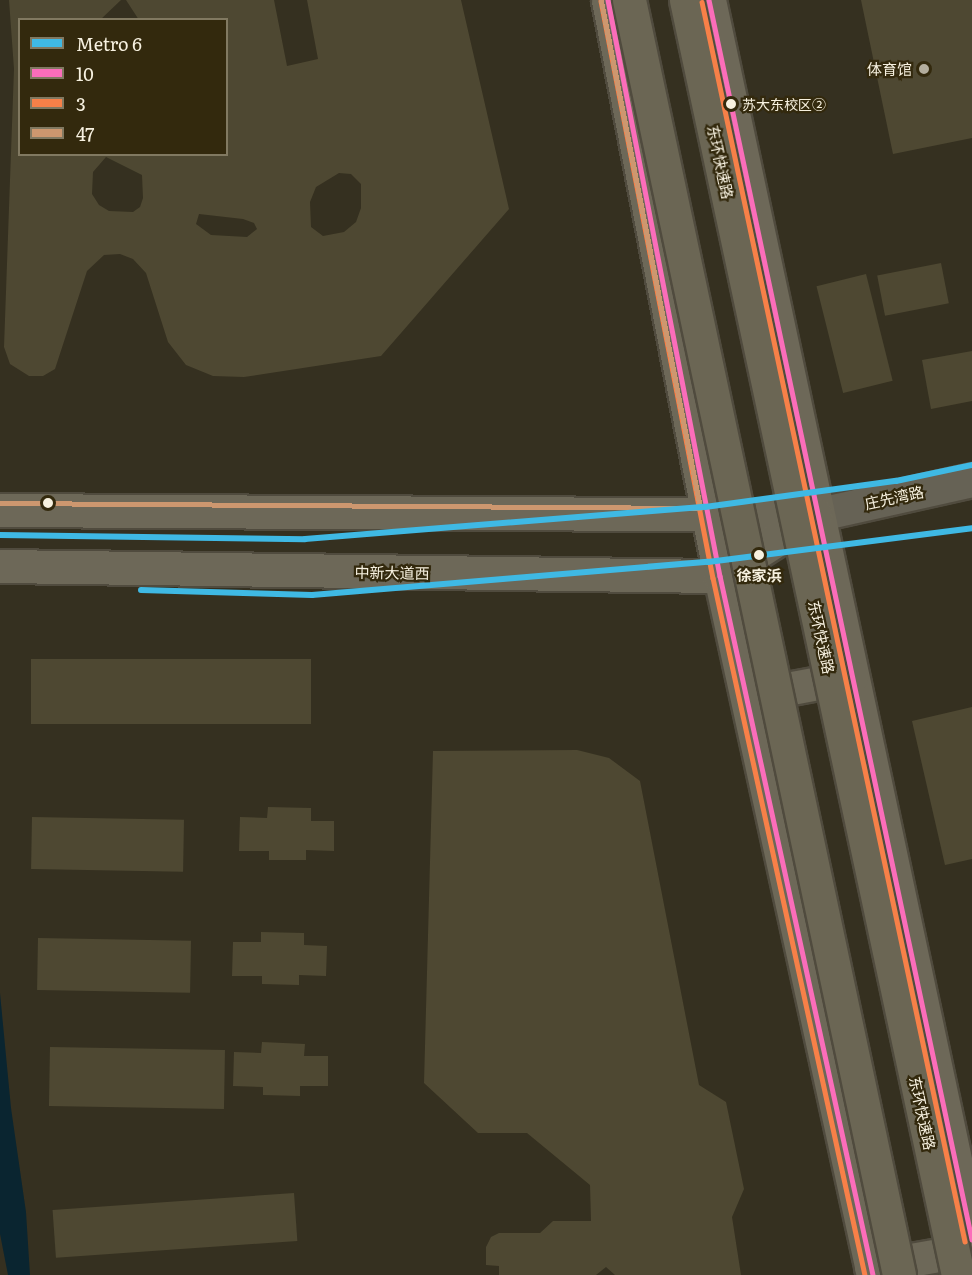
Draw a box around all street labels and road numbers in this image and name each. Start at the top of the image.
street label: 东环快速路 [704,123,738,201]
street label: 庄先湾路 [863,482,925,512]
street label: 中新大道西 [354,562,430,582]
street label: 东环快速路 [805,598,839,676]
street label: 东环快速路 [906,1074,940,1152]

